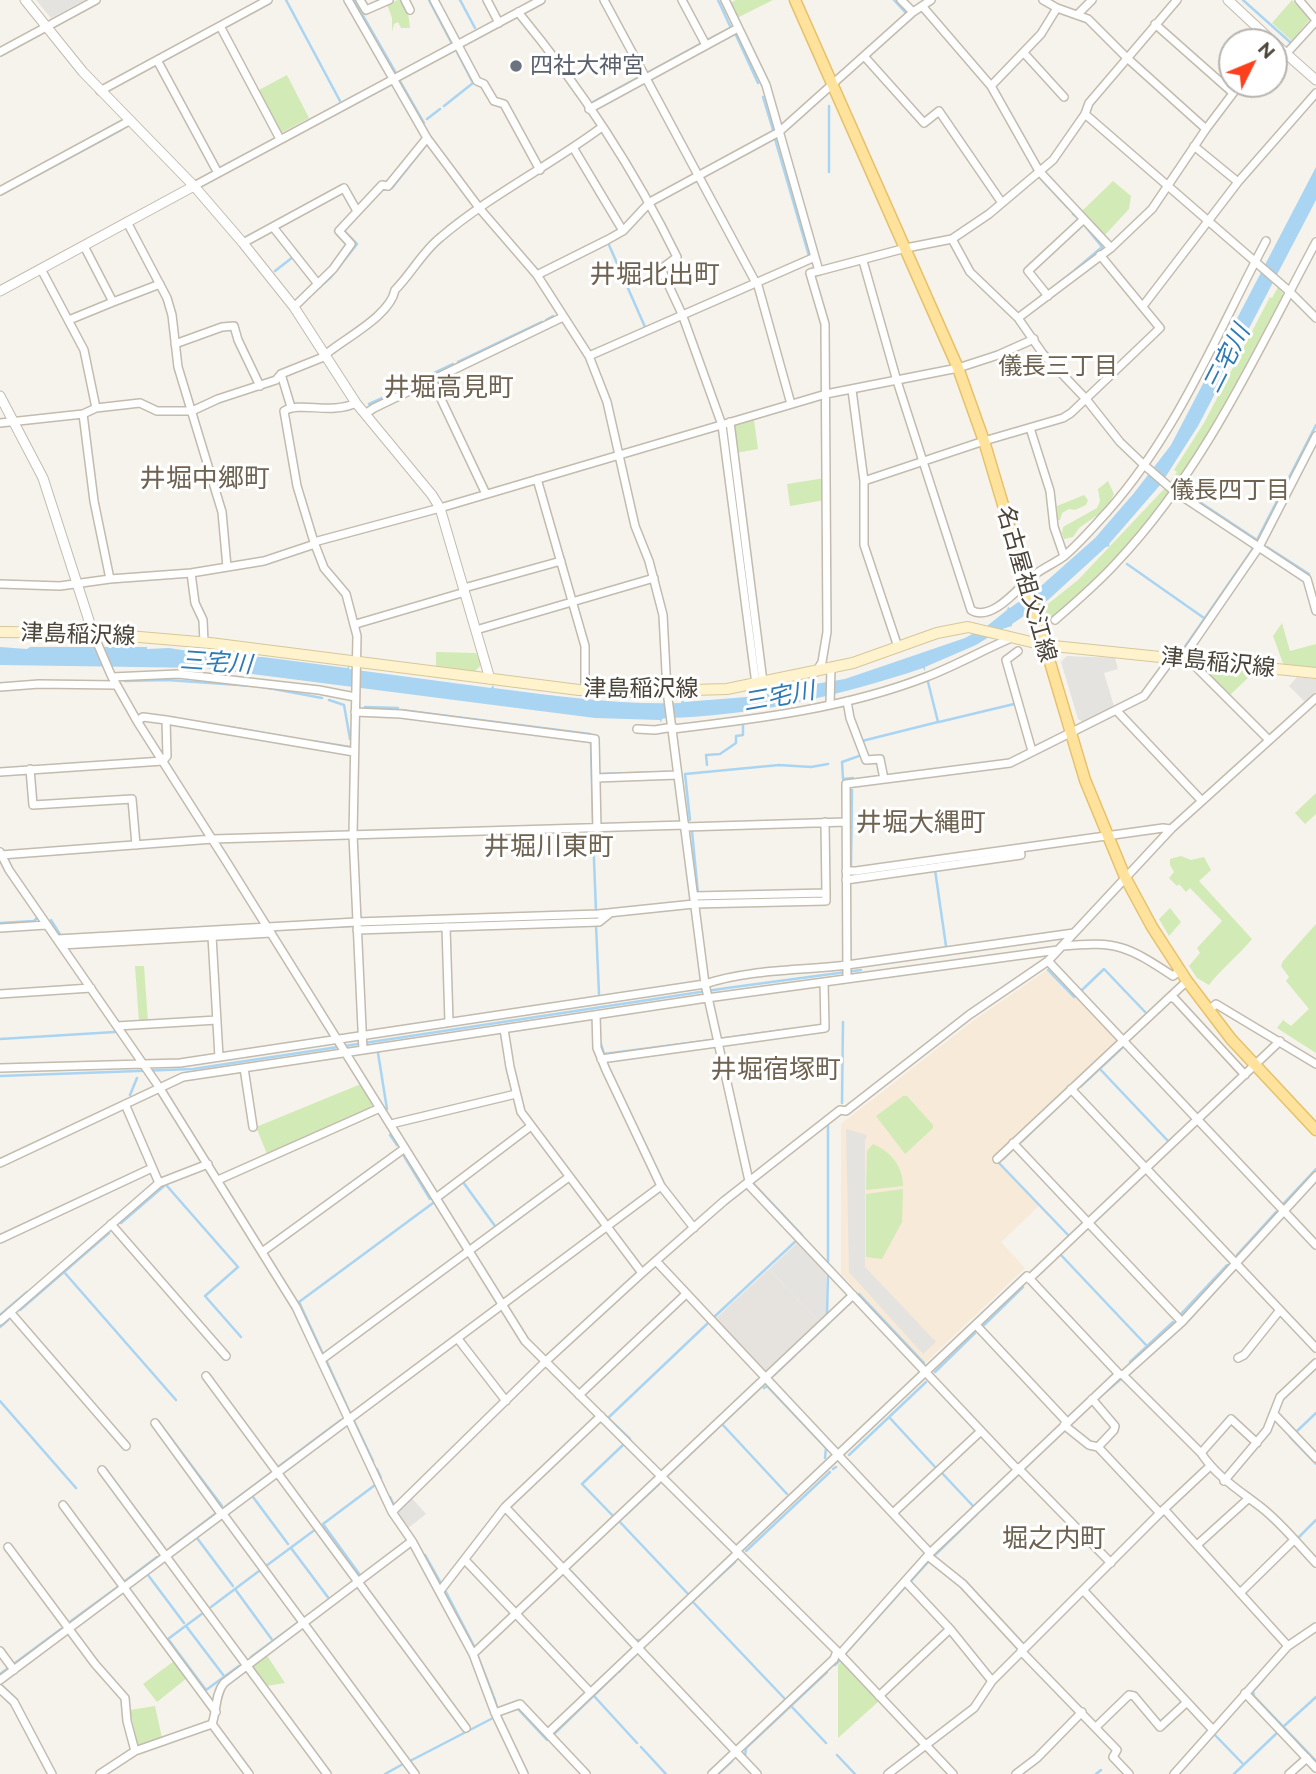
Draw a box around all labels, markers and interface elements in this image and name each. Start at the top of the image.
north arrow [1218,28,1288,98]
text: N [1254,37,1280,63]
place label: 四社大神宮 [530,52,645,80]
marker: 四社大神宮 [508,58,524,74]
district label: 井堀北出町 [590,259,720,291]
water label: 三宅川 [1198,320,1256,398]
district label: 儀長三丁目 [998,353,1118,381]
district label: 井堀高見町 [384,372,514,404]
district label: 井堀中郷町 [140,463,270,495]
district label: 儀長四丁目 [1170,477,1290,505]
street label: 名古屋祖父江線 [991,503,1061,665]
street label: 津島稲沢線 [20,619,136,651]
street label: 津島稲沢線 [1159,643,1277,683]
water label: 三宅川 [179,646,253,680]
street label: 津島稲沢線 [584,675,698,703]
water label: 三宅川 [741,677,817,717]
district label: 井堀大縄町 [856,807,986,839]
district label: 井堀川東町 [484,831,614,863]
district label: 井堀宿塚町 [711,1054,841,1086]
district label: 堀之内町 [1002,1523,1106,1555]

